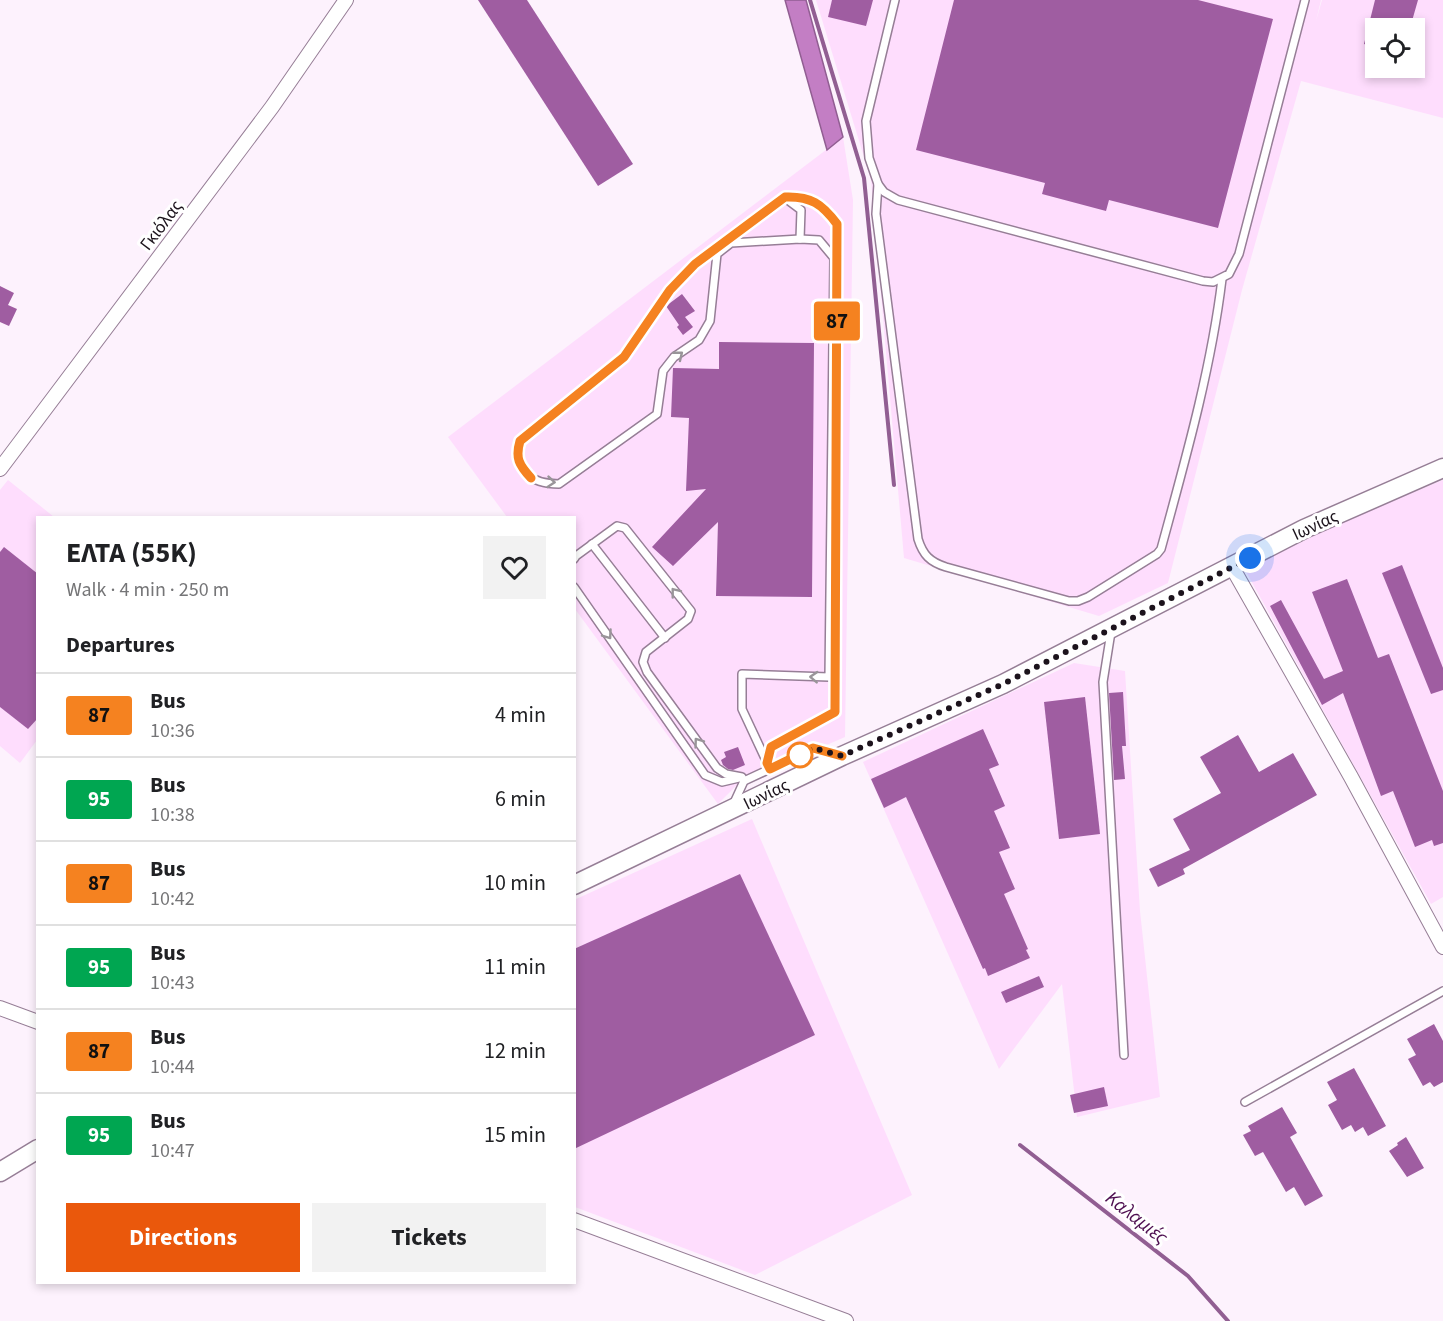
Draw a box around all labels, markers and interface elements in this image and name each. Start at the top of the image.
map controls [1365,18,1425,78]
button: locate [1365,18,1425,78]
street label: Γκιόλας [134,195,189,256]
line badge: 87 [810,302,864,340]
text: 87 [826,306,848,336]
one-way arrow [672,351,683,362]
one-way arrow [546,475,556,488]
street label: Ιωνίας [1288,504,1342,547]
text: ΕΛΤΑ (55Κ) [66,533,197,573]
button: heart [483,536,546,599]
your location [1235,543,1265,573]
text: Walk · 4 min · 250 m [66,576,229,604]
one-way arrow [672,587,683,598]
one-way arrow [601,628,612,639]
text: Departures [66,629,175,661]
one-way arrow [809,670,818,683]
text: Bus [150,685,186,717]
text: 4 min [495,699,546,731]
text: 87 [88,700,110,730]
text: 10:36 [150,717,195,745]
one-way arrow [695,738,706,749]
unlabelled marker [787,742,813,768]
text: Bus [150,769,186,801]
street label: Ιωνίας [739,773,793,816]
text: 6 min [495,783,546,815]
text: 95 [88,784,110,814]
text: 10:38 [150,801,195,829]
text: Bus [150,853,186,885]
text: 10 min [484,867,546,899]
text: 87 [88,868,110,898]
text: 10:42 [150,885,195,913]
text: Bus [150,937,186,969]
text: 11 min [484,951,546,983]
text: 95 [88,952,110,982]
text: 10:43 [150,969,195,997]
text: Bus [150,1021,186,1053]
text: 12 min [484,1035,546,1067]
text: 87 [88,1036,110,1066]
text: 10:44 [150,1053,195,1081]
text: Bus [150,1105,186,1137]
text: 15 min [484,1119,546,1151]
text: 95 [88,1120,110,1150]
text: 10:47 [150,1137,195,1165]
water label: Καλαμιές [1099,1184,1174,1251]
button: Directions [66,1203,300,1272]
button: Tickets [312,1203,546,1272]

